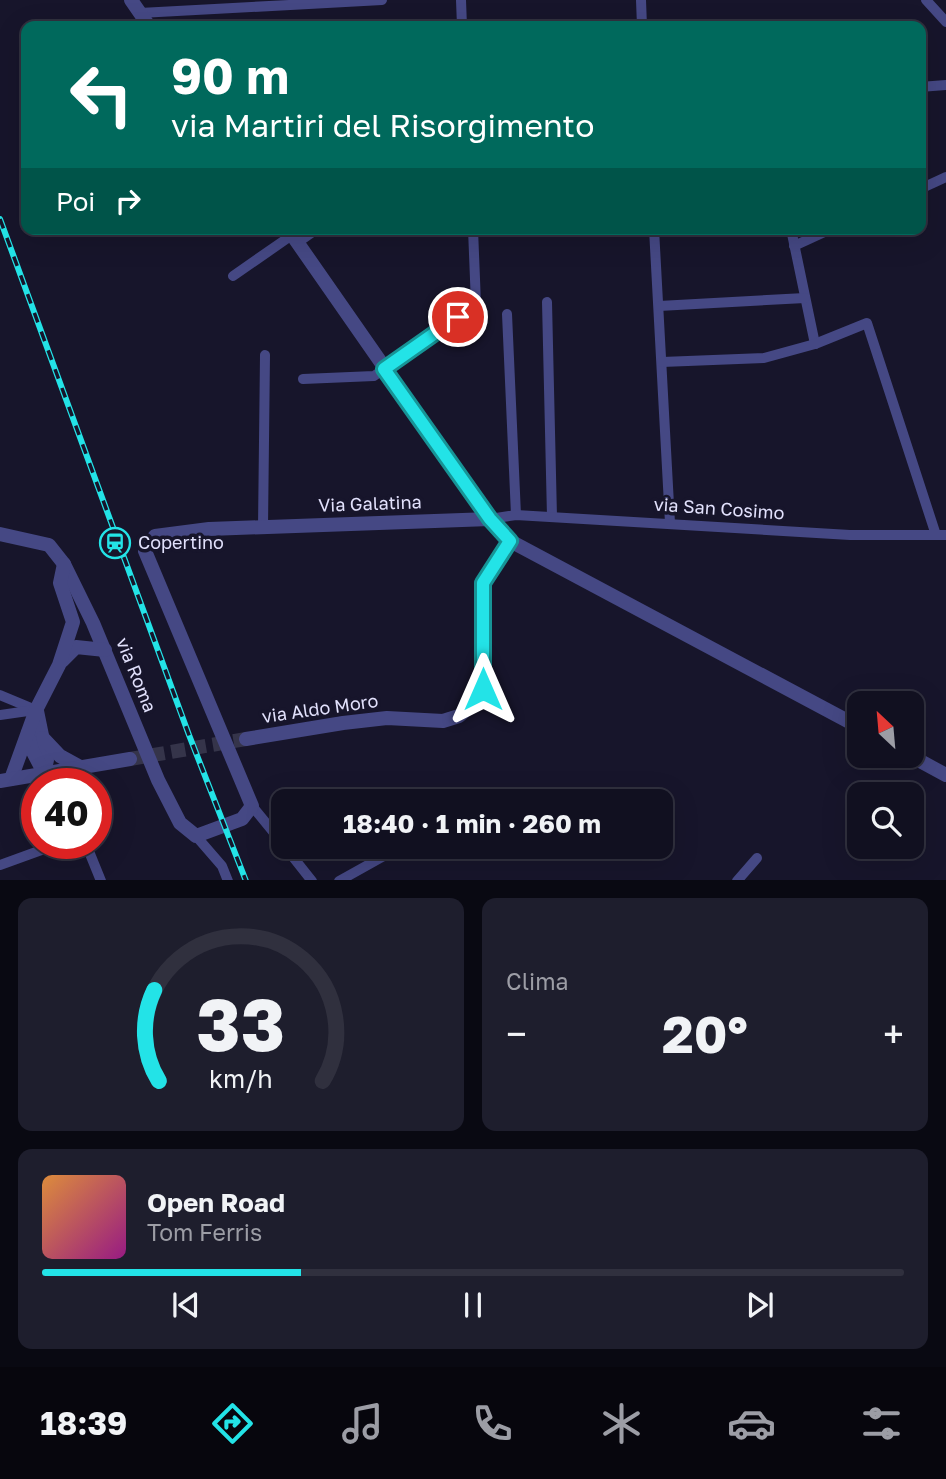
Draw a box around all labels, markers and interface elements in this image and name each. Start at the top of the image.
text: 90 m [171,46,289,105]
icon: left [56,49,147,140]
text: via Martiri del Risorgimento [171,106,594,144]
icon: right [109,182,147,220]
text: Poi [56,186,95,217]
pin [428,287,488,347]
icon: arrive [439,298,477,336]
street label: Via Galatina [318,490,422,516]
street label: via San Cosimo [653,492,785,524]
station icon: Copertino [98,526,132,560]
place label: Copertino [138,531,224,553]
street label: via Roma [112,634,162,715]
position arrow [446,652,520,726]
street label: via Aldo Moro [260,689,379,727]
north arrow [847,691,924,768]
map controls [847,691,924,859]
speed limit sign: 40 [21,768,112,859]
button: search [847,782,924,859]
text: 18:40 · 1 min · 260 m [343,808,601,839]
text: Clima [506,967,569,995]
text: 33 [197,980,285,1067]
text: 20° [662,1002,748,1064]
text: − [506,1011,527,1056]
text: + [883,1011,904,1056]
text: km/h [209,1062,273,1093]
text: Open Road [147,1187,285,1218]
text: Tom Ferris [147,1218,262,1246]
icon: previous [167,1286,205,1324]
icon: pause [454,1286,492,1324]
icon: next [741,1286,779,1324]
icon: directions [208,1399,257,1448]
icon: music [338,1399,387,1448]
icon: phone [468,1399,517,1448]
icon: climate [597,1399,646,1448]
icon: car [727,1399,776,1448]
icon: filters [857,1399,906,1448]
text: 18:39 [40,1404,127,1442]

